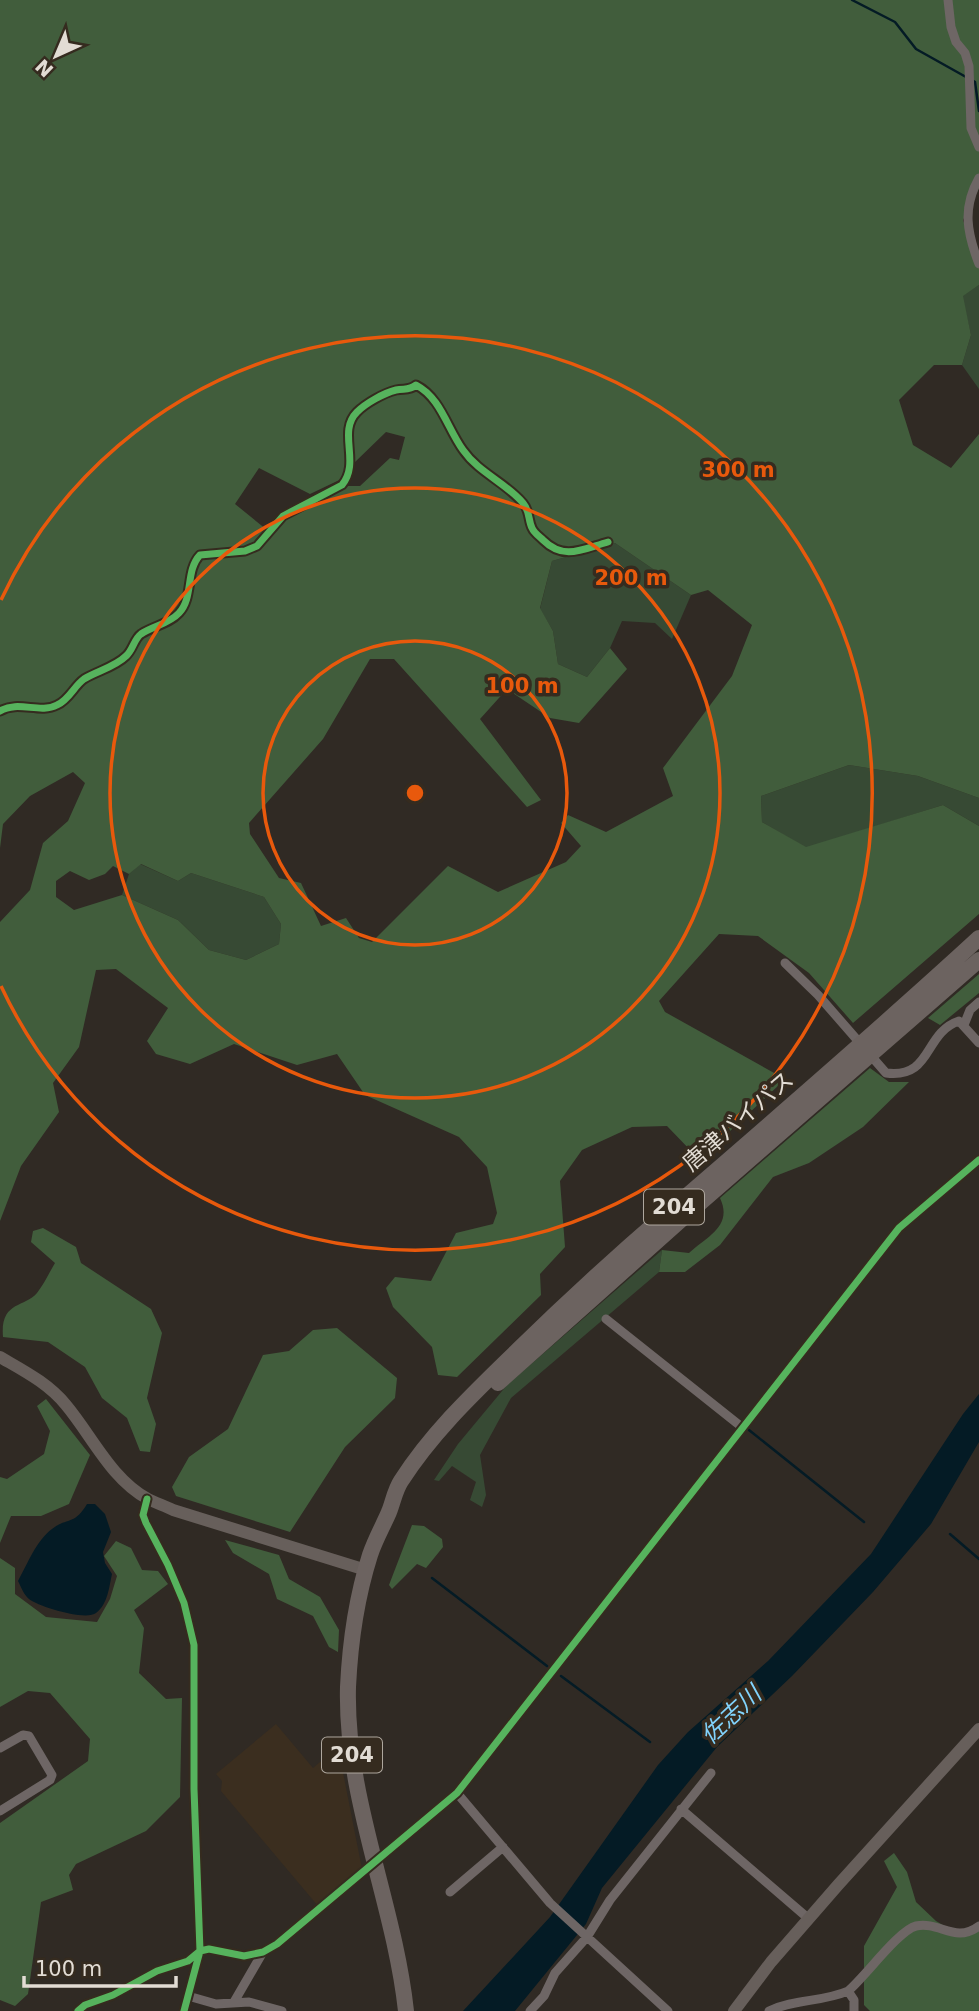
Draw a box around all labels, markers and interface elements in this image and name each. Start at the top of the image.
north arrow [21,21,91,91]
text: N [31,55,58,82]
text: 300 m [701,458,775,482]
text: 200 m [594,566,668,590]
text: 100 m [485,674,559,698]
centre of rings [403,781,427,805]
street label: 唐津バイパス [678,1066,798,1176]
road number: 204 [644,1190,704,1224]
water label: 佐志川 [695,1678,769,1750]
road number: 204 [322,1738,382,1772]
scale bar [24,1944,177,1988]
text: 100 m [35,1957,102,1981]

